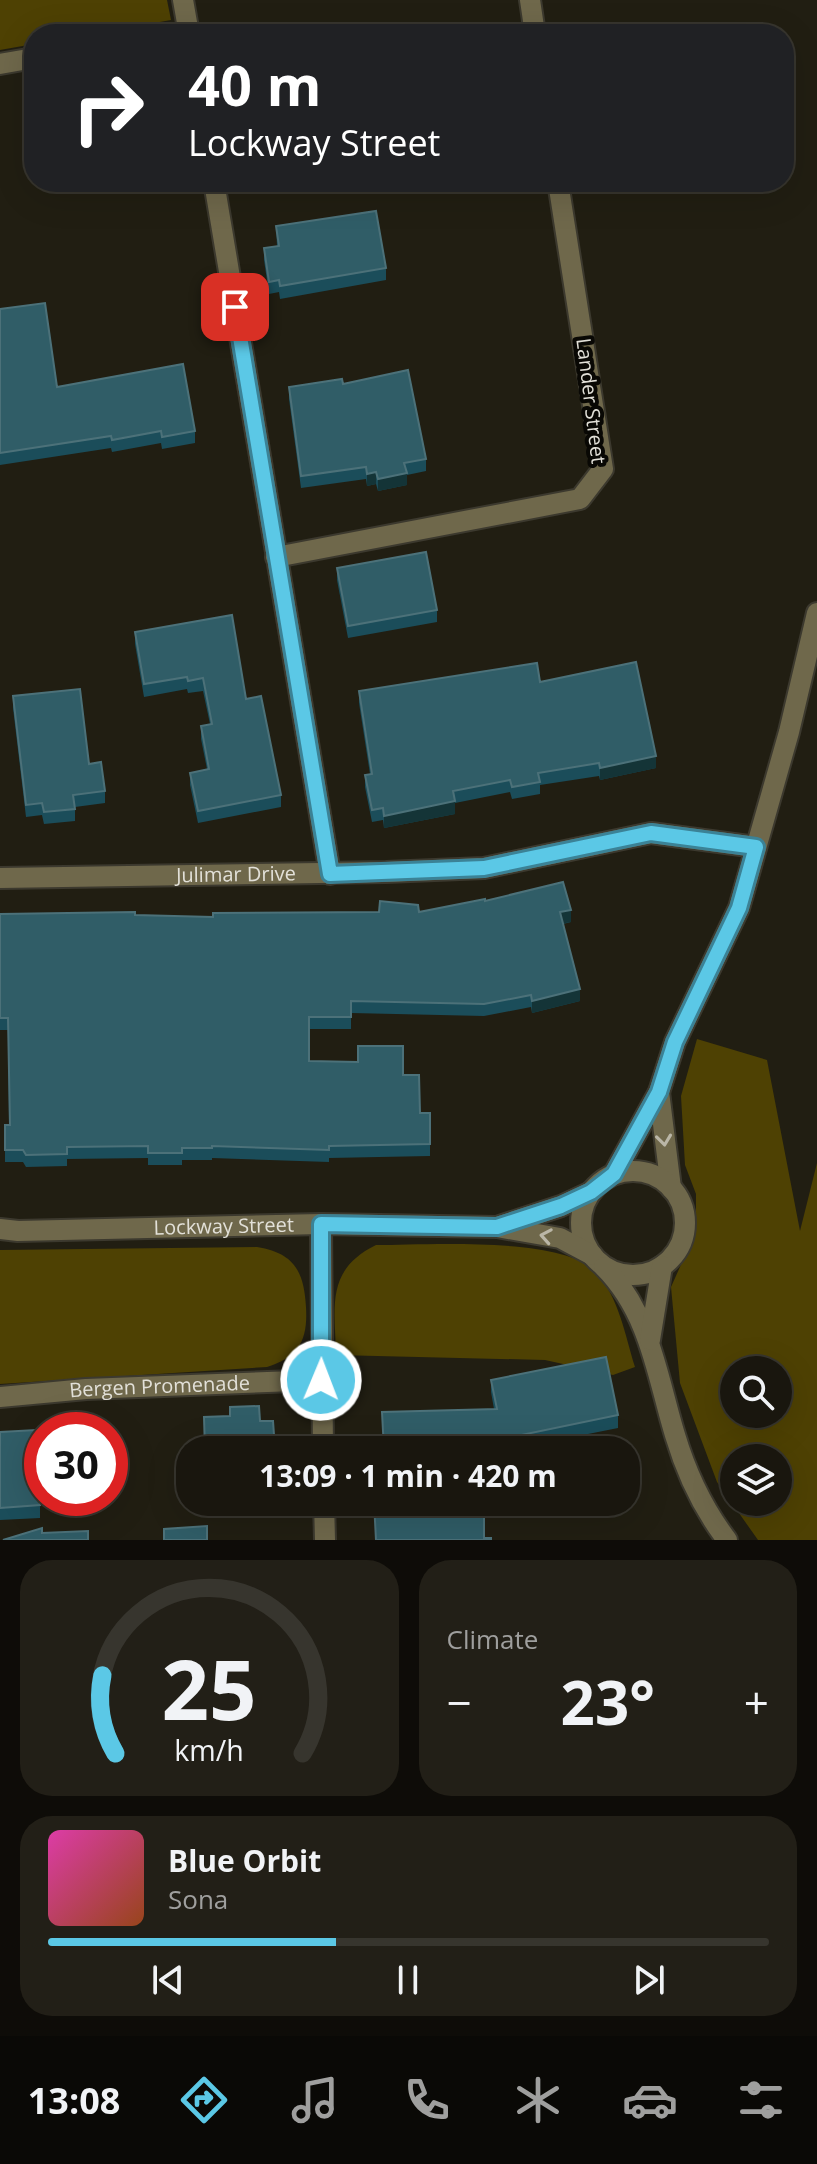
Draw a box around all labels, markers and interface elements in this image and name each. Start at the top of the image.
text: 40 m [188,46,322,122]
icon: right [56,56,160,160]
text: Lockway Street [188,118,440,167]
pin [201,273,269,341]
icon: arrive [213,285,257,329]
street label: Lander Street [570,337,613,465]
street label: Julimar Drive [174,859,296,888]
one-way arrow [656,1134,673,1147]
street label: Lockway Street [153,1211,294,1241]
one-way arrow [539,1228,553,1245]
position arrow [279,1338,363,1422]
map controls [720,1356,792,1516]
button: search [720,1356,792,1428]
street label: Bergen Promenade [68,1369,250,1403]
speed limit sign: 30 [24,1412,128,1516]
button: layers [720,1444,792,1516]
text: 13:09 · 1 min · 420 m [259,1455,557,1496]
text: Climate [447,1621,538,1657]
text: 25 [162,1631,257,1744]
text: 23° [561,1661,655,1743]
text: − [447,1672,472,1732]
text: + [744,1672,769,1732]
text: km/h [175,1730,244,1769]
text: Blue Orbit [168,1840,321,1881]
text: Sona [168,1881,228,1917]
icon: previous [146,1958,190,2002]
icon: pause [386,1958,430,2002]
icon: next [627,1958,671,2002]
icon: directions [176,2072,232,2128]
icon: music [287,2072,343,2128]
icon: phone [399,2072,455,2128]
icon: climate [510,2072,566,2128]
icon: car [622,2072,678,2128]
icon: filters [733,2072,789,2128]
text: 13:08 [28,2076,120,2125]

